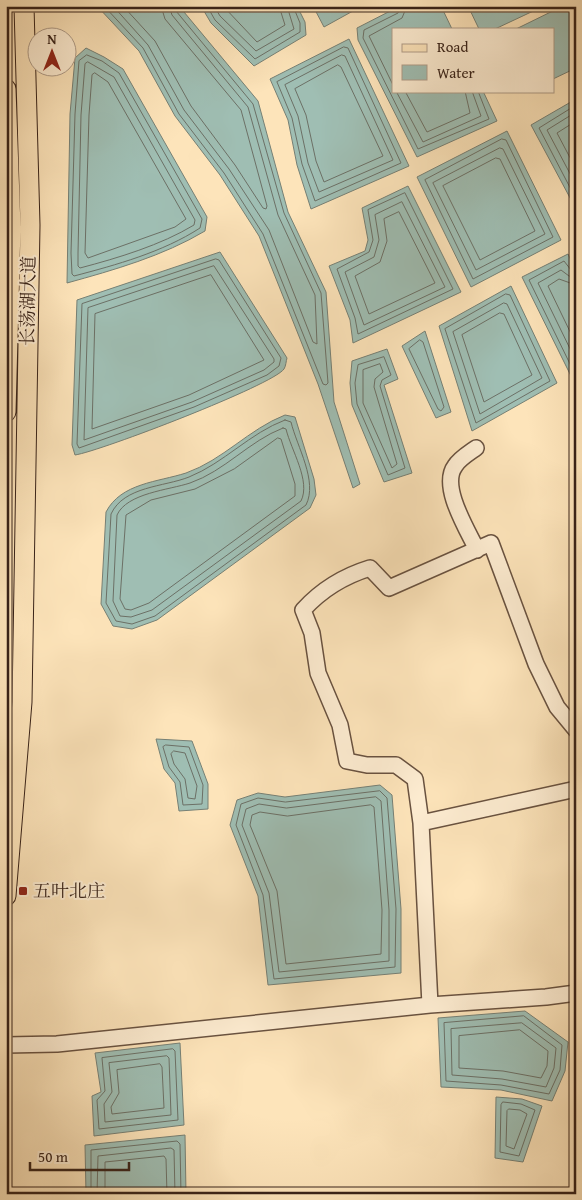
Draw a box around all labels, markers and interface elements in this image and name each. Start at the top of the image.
north arrow [28,28,78,78]
legend [392,28,554,92]
text: N [47,29,57,49]
text: Road [437,36,468,57]
text: Water [437,62,475,83]
street label: 长荡湖大道 [13,256,42,346]
place label: 五叶北庄 [33,877,105,904]
marker: 五叶北庄 [17,885,29,897]
scale bar [30,1140,129,1172]
text: 50 m [38,1146,69,1167]

